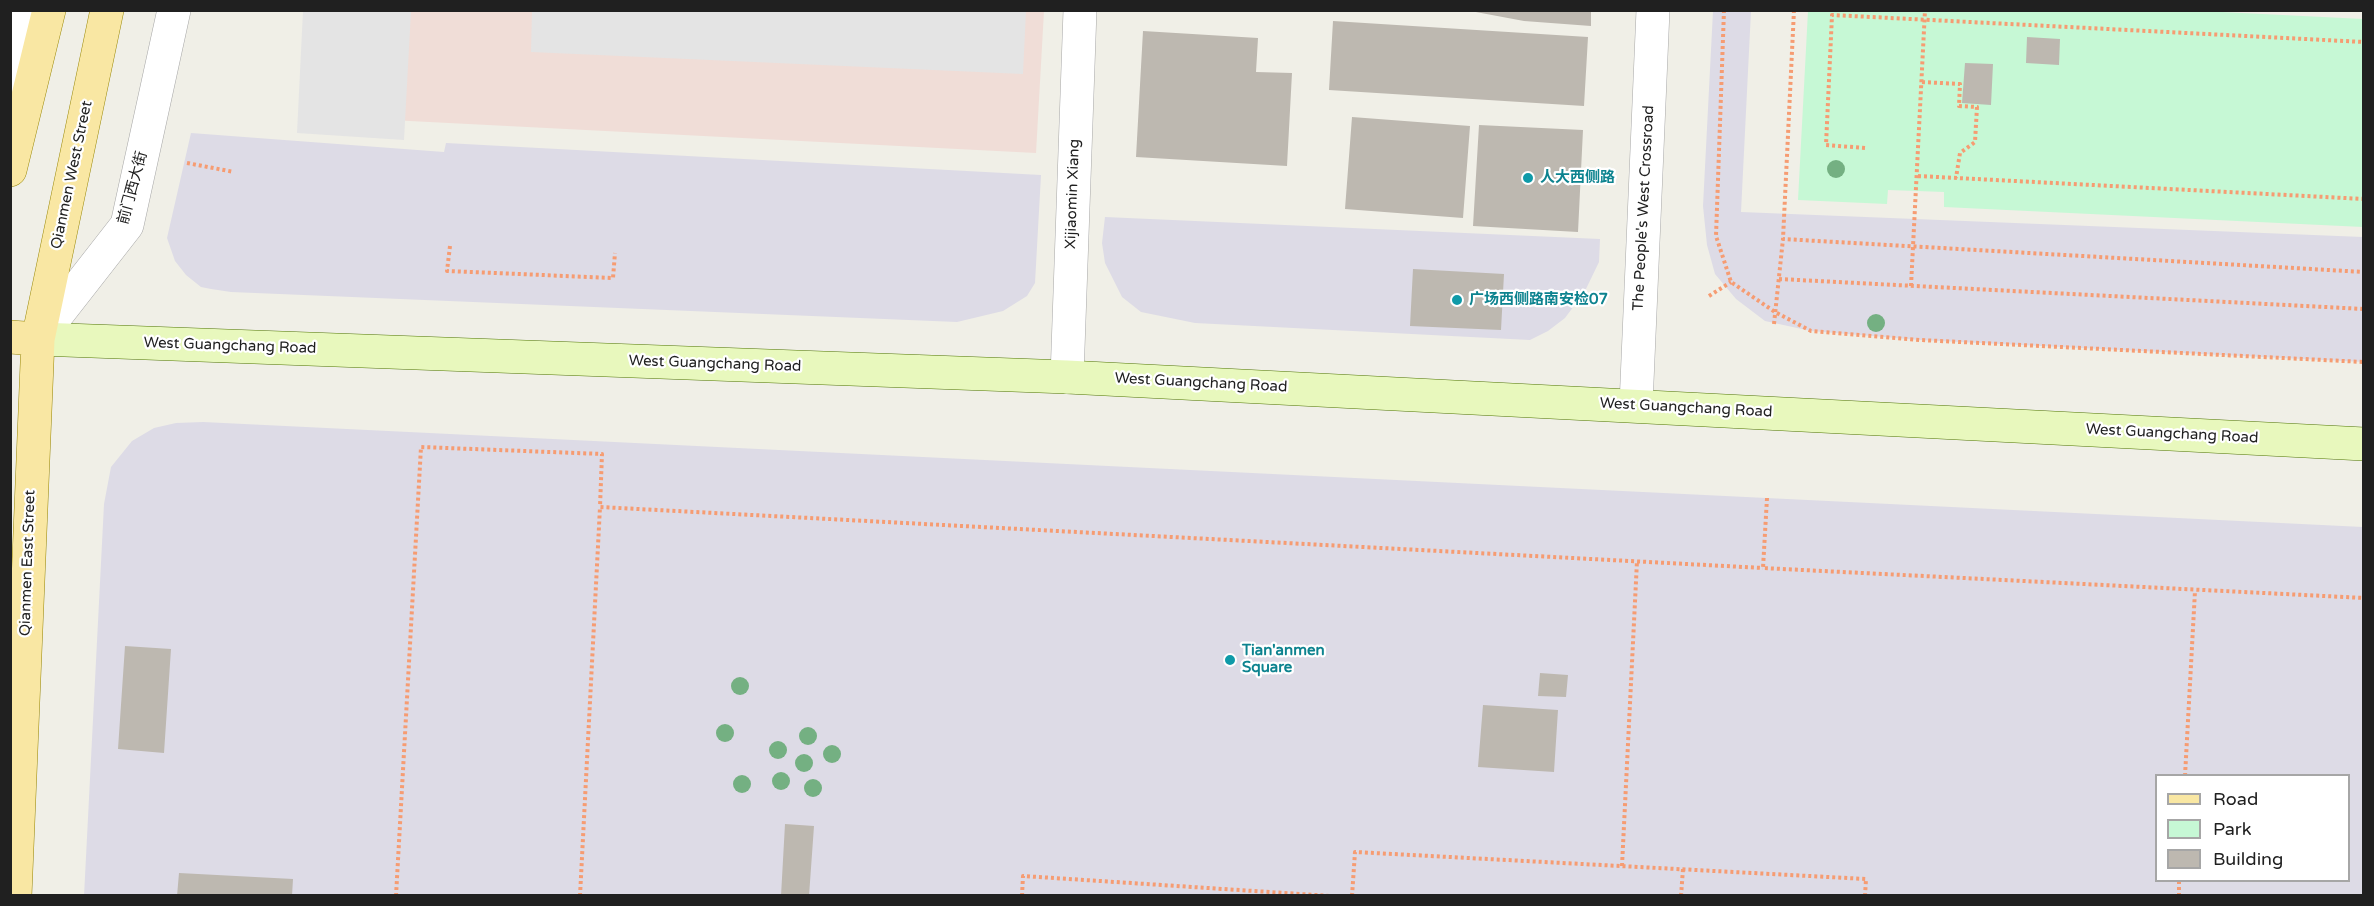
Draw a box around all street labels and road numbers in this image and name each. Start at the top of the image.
street label: Qianmen West Street [47,99,97,251]
street label: The People's West Crossroad [1630,105,1658,311]
street label: Xijiaomin Xiang [1062,139,1084,249]
street label: 前门西大街 [115,149,151,227]
street label: West Guangchang Road [143,334,317,358]
street label: West Guangchang Road [628,352,802,376]
street label: West Guangchang Road [1114,369,1288,397]
street label: West Guangchang Road [1599,394,1773,422]
street label: West Guangchang Road [2085,420,2259,448]
street label: Qianmen East Street [16,490,40,636]

